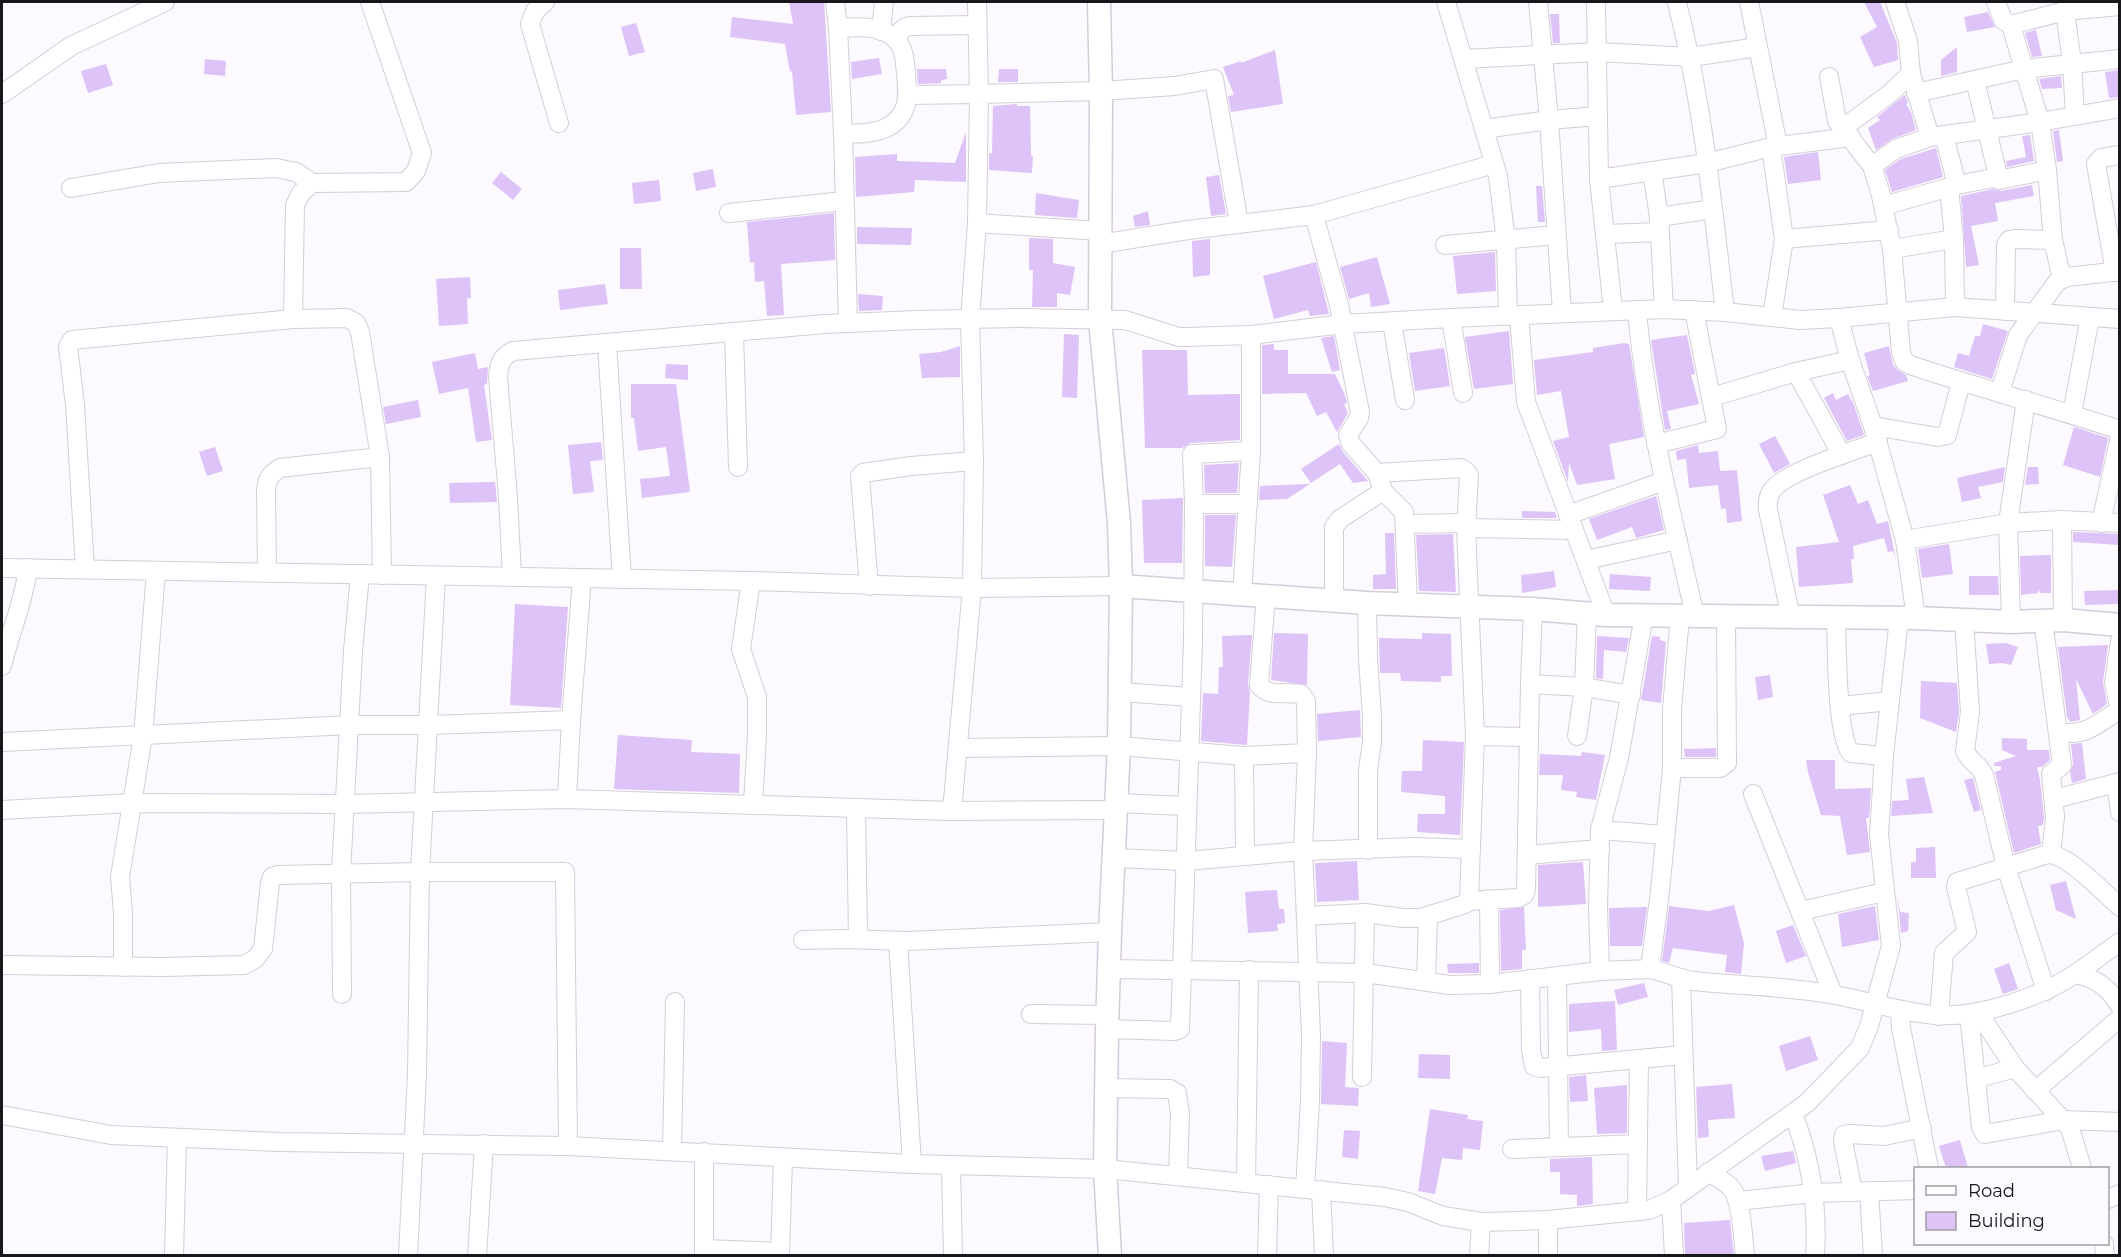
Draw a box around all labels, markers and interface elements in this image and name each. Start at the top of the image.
legend [1914,1167,2109,1245]
text: Road [1968,1180,2015,1202]
text: Building [1968,1210,2045,1232]

